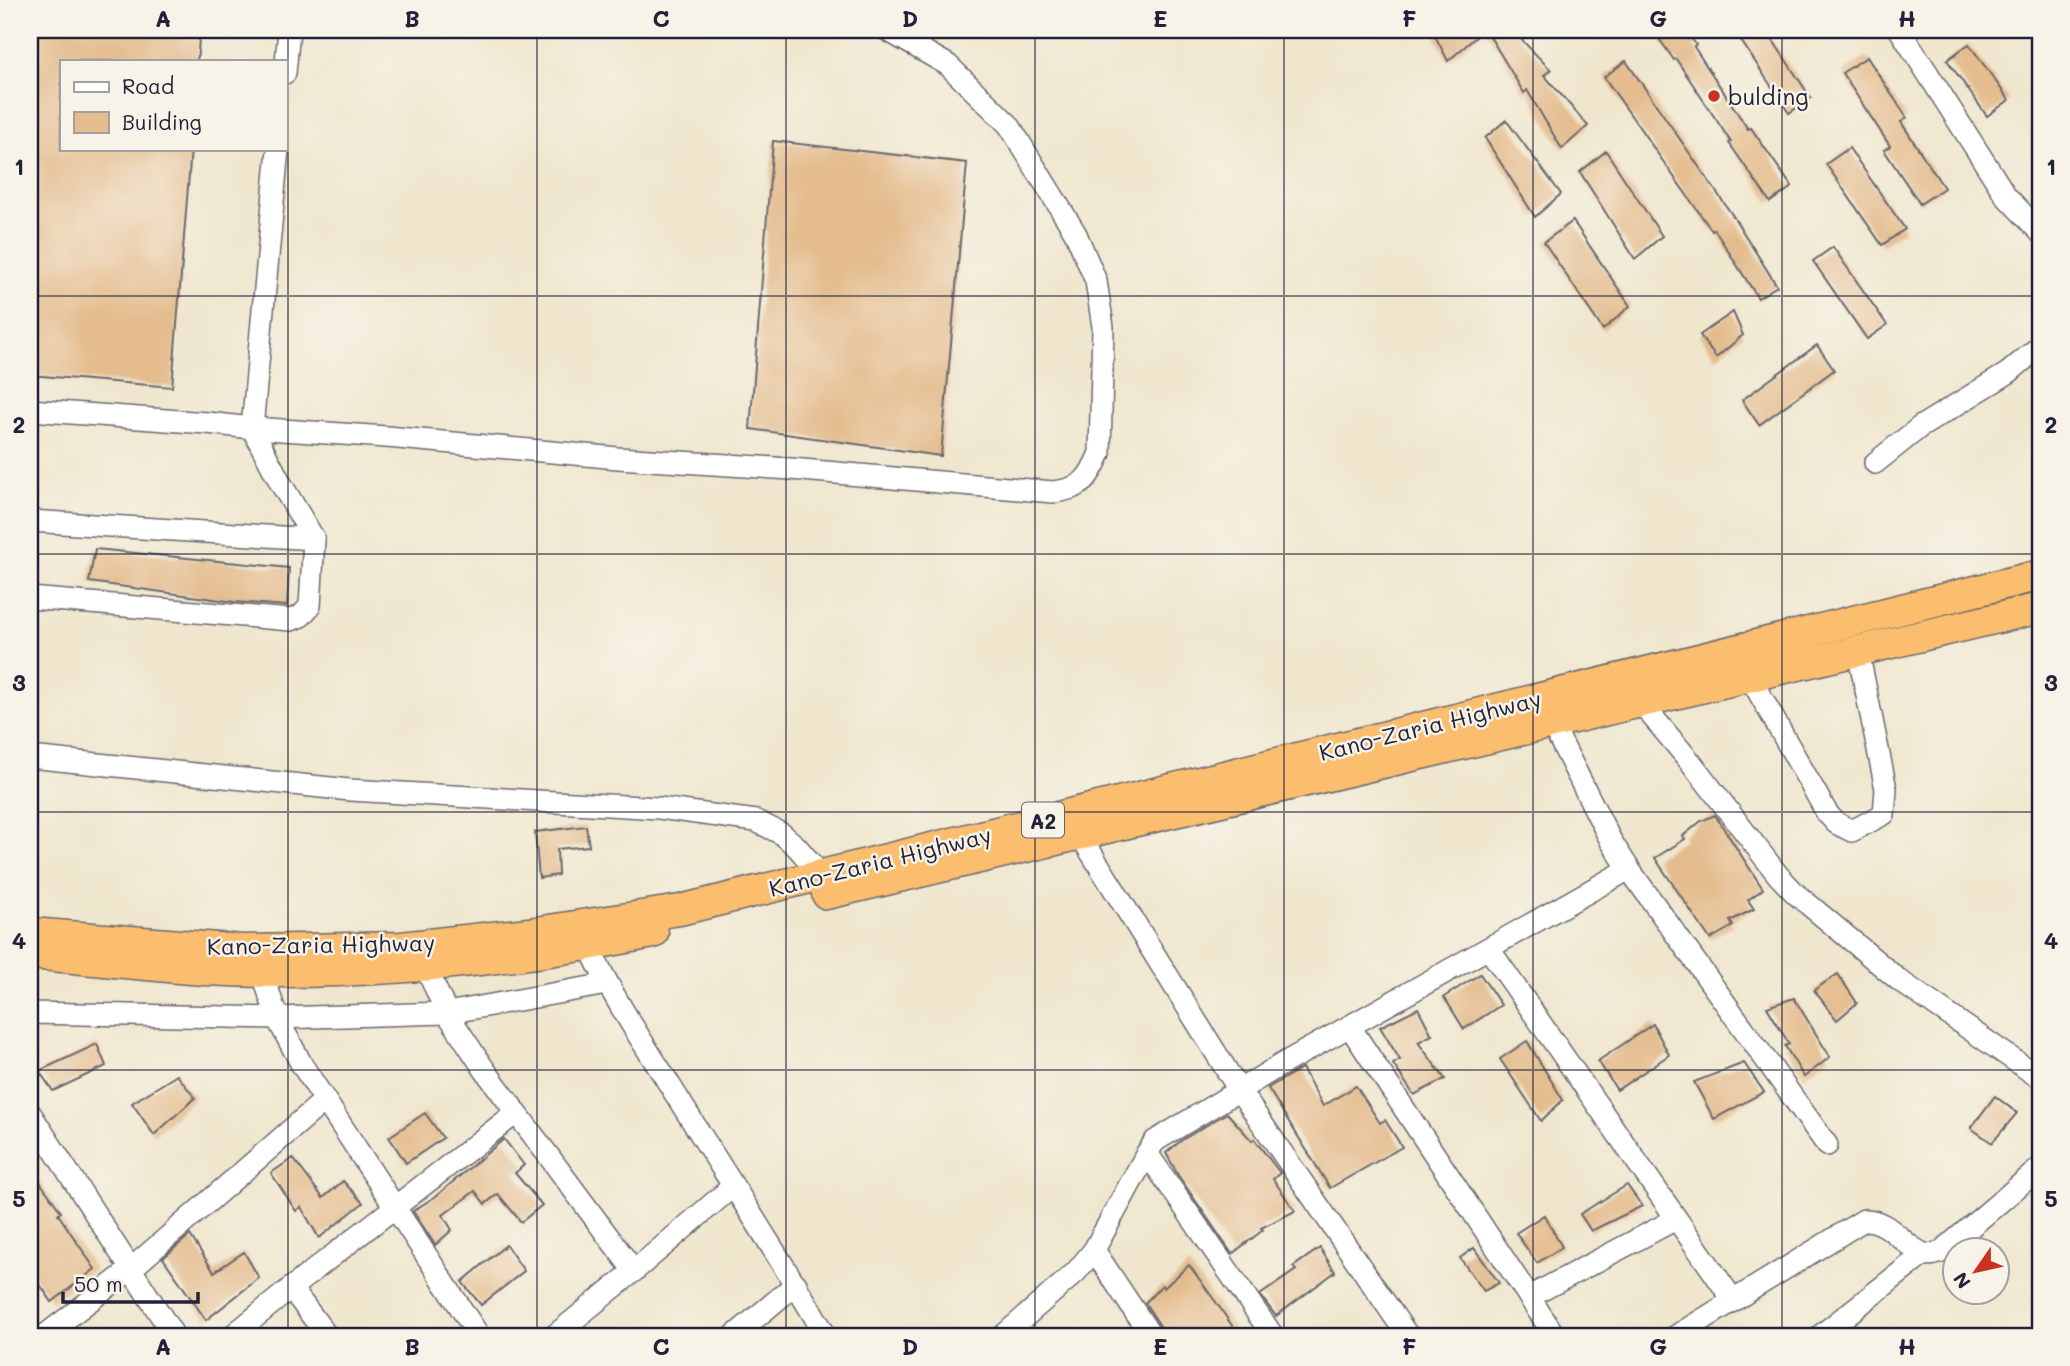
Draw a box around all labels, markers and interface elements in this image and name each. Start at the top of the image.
text: A [155,3,171,33]
text: B [404,3,420,33]
text: C [652,3,670,33]
text: D [902,3,918,33]
text: E [1153,3,1167,33]
text: F [1402,3,1416,33]
text: G [1649,3,1667,33]
text: H [1898,3,1916,33]
legend [60,60,287,150]
text: Road [122,72,174,99]
place label: bulding [1728,81,1809,111]
marker: bulding [1706,88,1722,104]
text: Building [122,108,202,135]
text: 1 [14,151,24,181]
text: 1 [2046,151,2056,181]
text: 2 [13,409,25,439]
text: 2 [2045,409,2057,439]
text: 3 [12,667,26,697]
text: 3 [2044,667,2058,697]
street label: Kano-Zaria Highway [1316,683,1544,767]
road number: A2 [1022,802,1064,838]
street label: Kano-Zaria Highway [766,819,994,903]
text: 4 [12,925,26,955]
text: 4 [2044,925,2058,955]
street label: Kano-Zaria Highway [207,927,435,961]
text: 5 [12,1183,26,1213]
text: 5 [2044,1183,2058,1213]
north arrow [1940,1236,2010,1306]
scale bar [63,1261,198,1305]
text: N [1947,1268,1976,1294]
text: 50 m [74,1270,123,1297]
text: A [155,1331,171,1361]
text: B [404,1331,420,1361]
text: C [652,1331,670,1361]
text: D [902,1331,918,1361]
text: E [1153,1331,1167,1361]
text: F [1402,1331,1416,1361]
text: G [1649,1331,1667,1361]
text: H [1898,1331,1916,1361]

